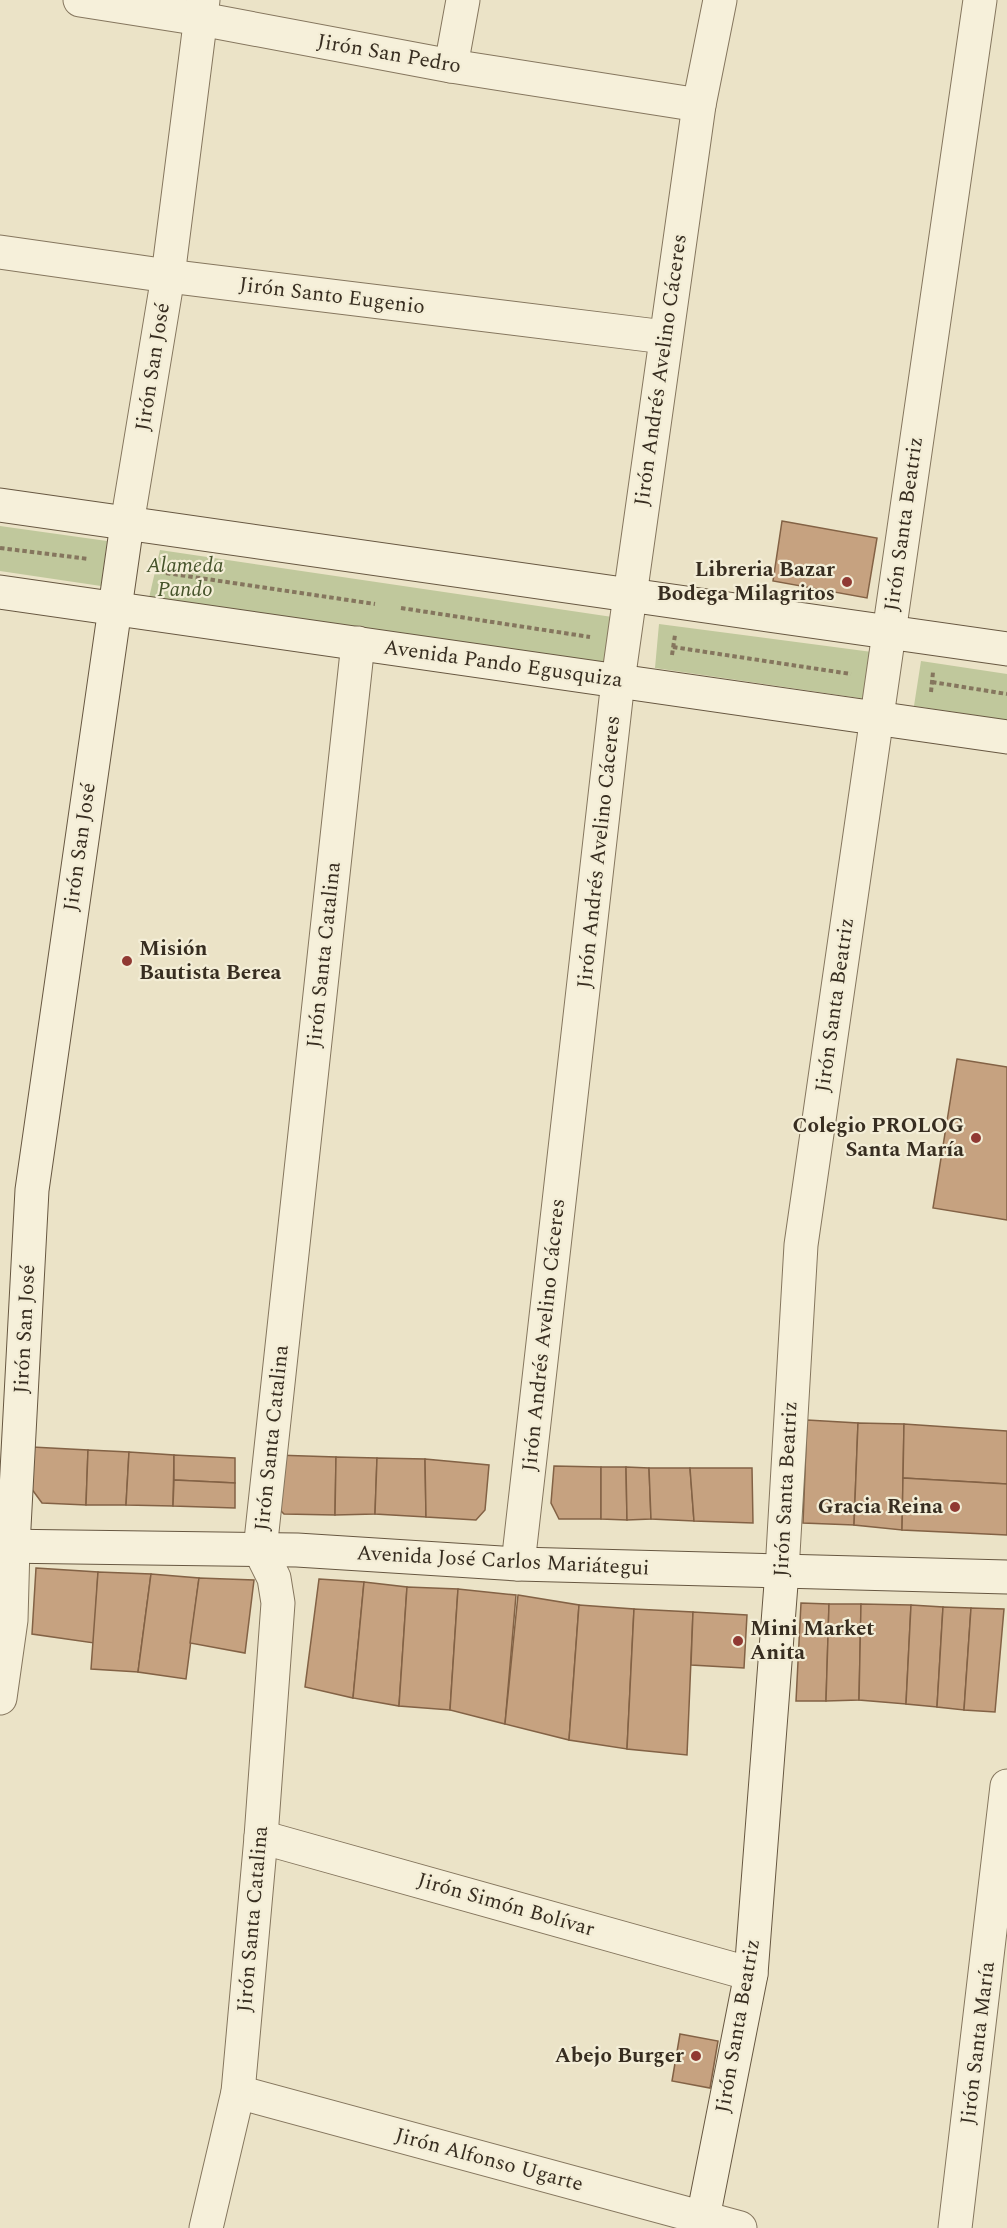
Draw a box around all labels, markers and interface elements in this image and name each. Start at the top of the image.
street label: Jirón San Pedro [315,26,463,82]
street label: Jirón Andrés Avelino Cáceres [626,232,696,508]
street label: Jirón Santo Eugenio [237,269,427,323]
street label: Jirón San José [127,301,179,433]
street label: Jirón Santa Beatriz [876,435,932,613]
park label: Alameda Pando [145,550,224,606]
place label: Libreria Bazar Bodega Milagritos [657,554,835,610]
marker: Libreria Bazar Bodega Milagritos [840,575,854,589]
street label: Avenida Pando Egusquiza [381,631,625,697]
street label: Jirón Andrés Avelino Cáceres [569,714,629,990]
street label: Jirón San José [55,781,105,913]
street label: Jirón Santa Catalina [298,860,350,1050]
street label: Jirón Santa Beatriz [807,916,863,1094]
place label: Misión Bautista Berea [139,933,282,989]
marker: Misión Bautista Berea [120,954,134,968]
place label: Colegio PROLOG Santa María [792,1110,964,1166]
marker: Colegio PROLOG Santa María [969,1131,983,1145]
street label: Jirón Andrés Avelino Cáceres [514,1197,574,1473]
street label: Jirón San José [6,1264,44,1394]
street label: Jirón Santa Catalina [246,1343,298,1533]
street label: Jirón Santa Beatriz [765,1400,807,1578]
place label: Gracia Reina [818,1491,943,1523]
marker: Gracia Reina [948,1500,962,1514]
street label: Avenida José Carlos Mariátegui [356,1537,650,1585]
place label: Mini Market Anita [750,1613,874,1669]
marker: Mini Market Anita [731,1634,745,1648]
street label: Jirón Santa Catalina [229,1824,277,2014]
street label: Jirón Simón Bolívar [414,1864,598,1946]
street label: Jirón Santa Beatriz [707,1937,769,2115]
street label: Jirón Santa María [952,1959,1004,2126]
place label: Abejo Burger [555,2040,684,2072]
marker: Abejo Burger [689,2049,703,2063]
street label: Jirón Alfonso Ugarte [391,2119,587,2201]

